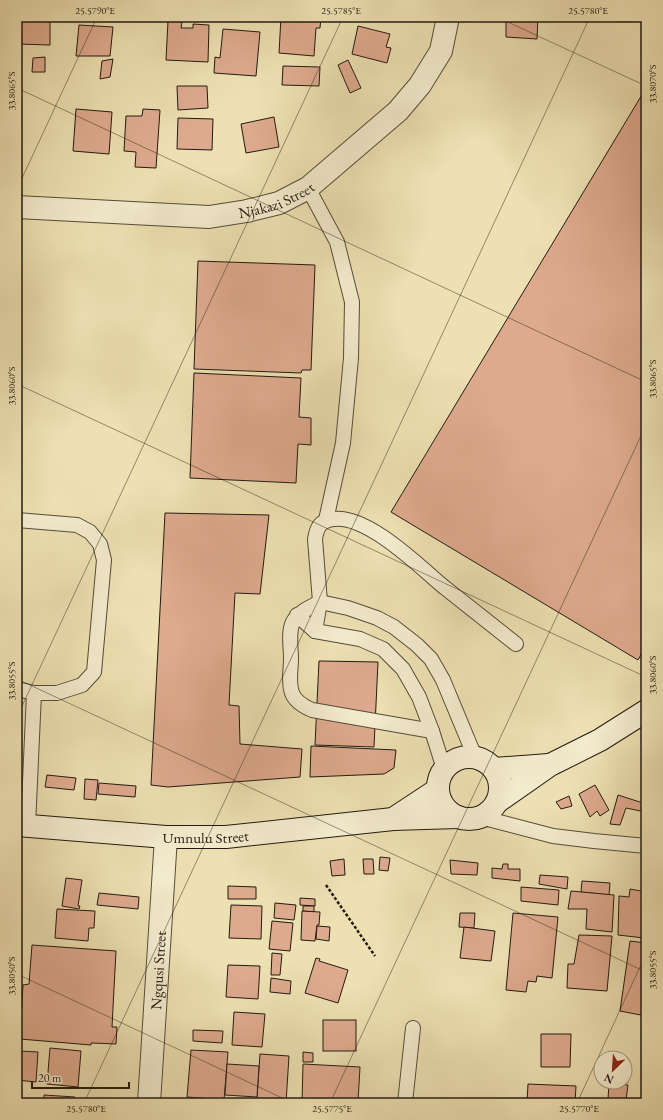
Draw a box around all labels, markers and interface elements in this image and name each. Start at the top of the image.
text: 25.5790°E [75,4,115,17]
text: 25.5785°E [321,4,361,17]
text: 25.5780°E [568,4,608,17]
text: 33.8070°S [646,64,659,103]
text: 33.8065°S [5,71,18,110]
street label: Njakazi Street [237,177,318,222]
text: 33.8065°S [646,359,659,398]
text: 33.8060°S [5,366,18,405]
text: 33.8060°S [646,655,659,694]
text: 33.8055°S [5,661,18,700]
street label: Umnulu Street [162,825,250,847]
street label: Ngqusi Street [145,930,169,1010]
text: 33.8055°S [646,950,659,989]
text: 33.8050°S [5,956,18,995]
north arrow [593,1050,633,1090]
scale bar [32,1064,129,1090]
text: 20 m [38,1070,62,1086]
text: N [602,1071,616,1087]
text: 25.5780°E [66,1102,106,1115]
text: 25.5775°E [312,1102,352,1115]
text: 25.5770°E [559,1102,599,1115]

